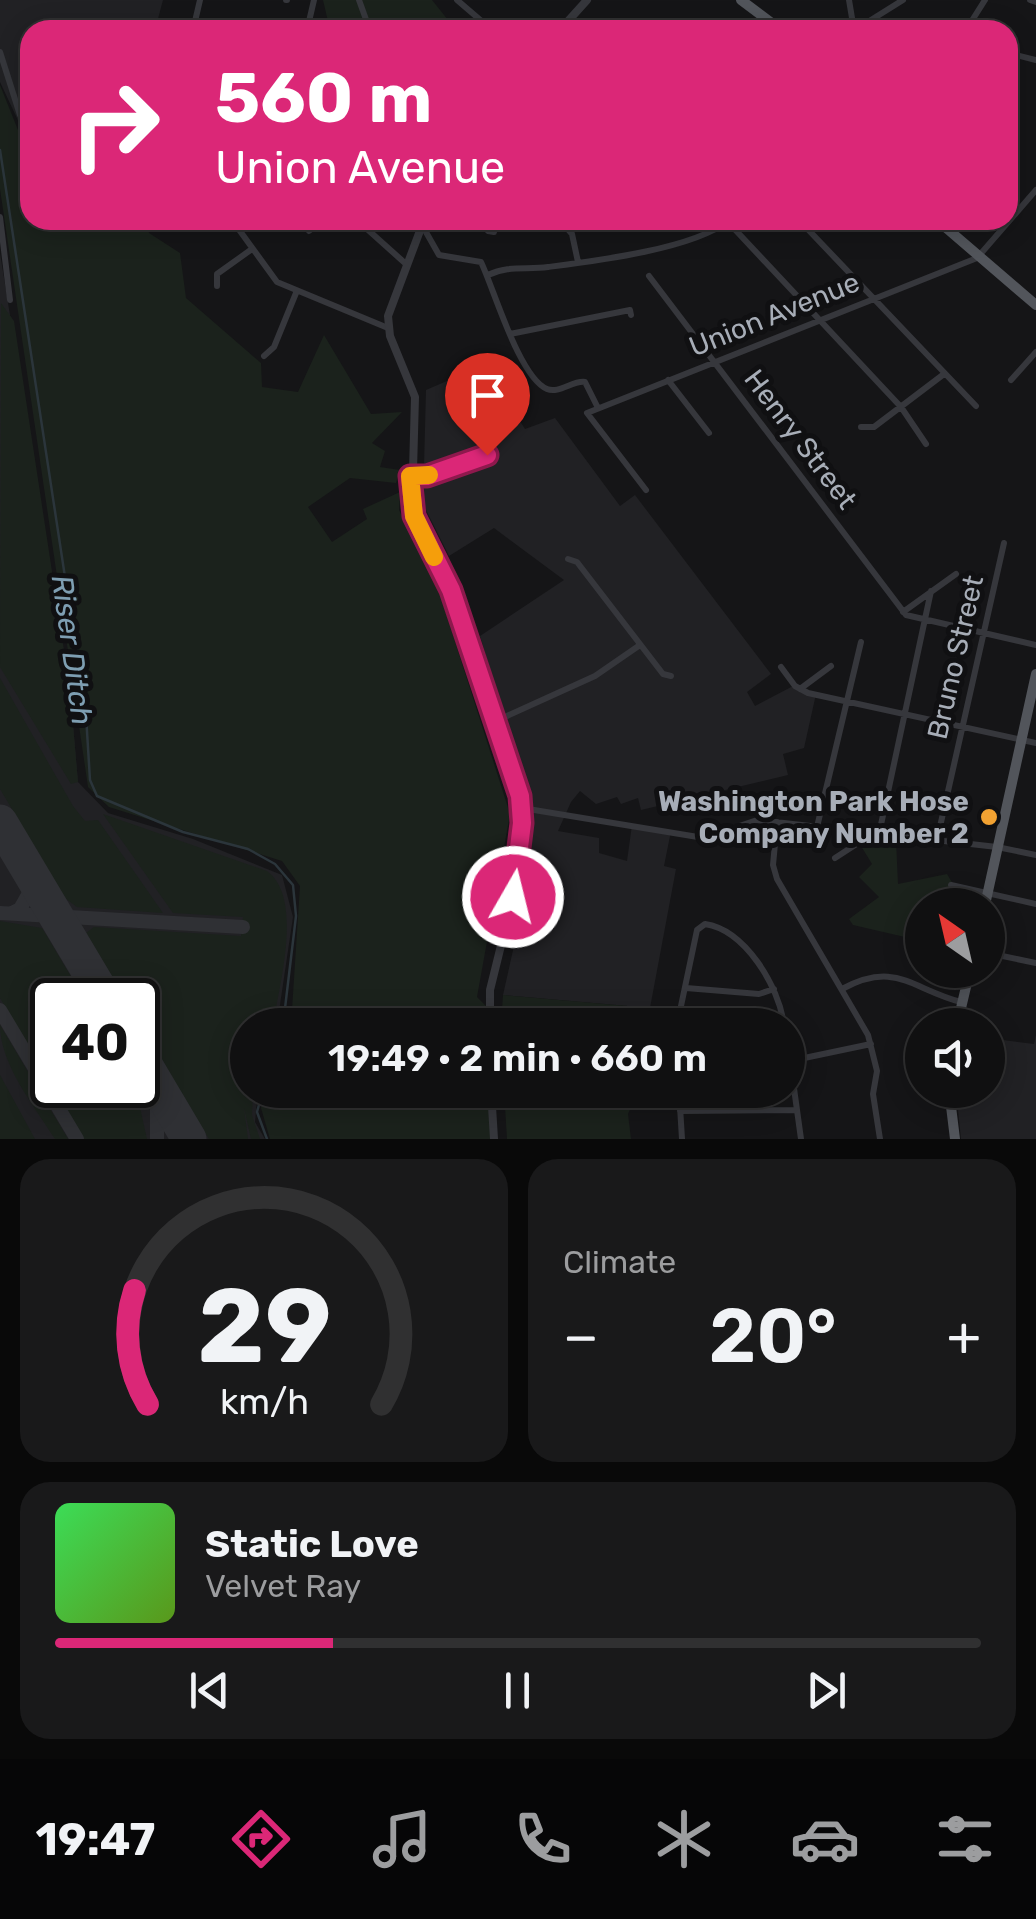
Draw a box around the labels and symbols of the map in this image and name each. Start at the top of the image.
street label: Union Avenue [684,265,864,364]
pin [445,353,530,456]
street label: Henry Street [738,363,864,515]
water label: Riser Ditch [44,572,100,728]
street label: Bruno Street [921,572,990,742]
place label: Washington Park Hose Company Number 2 [658,785,969,850]
marker: Washington Park Hose Company Number 2 [978,806,1000,828]
position arrow [461,845,565,949]
north arrow [905,888,1005,988]
speed limit sign: 40 [30,978,160,1108]

